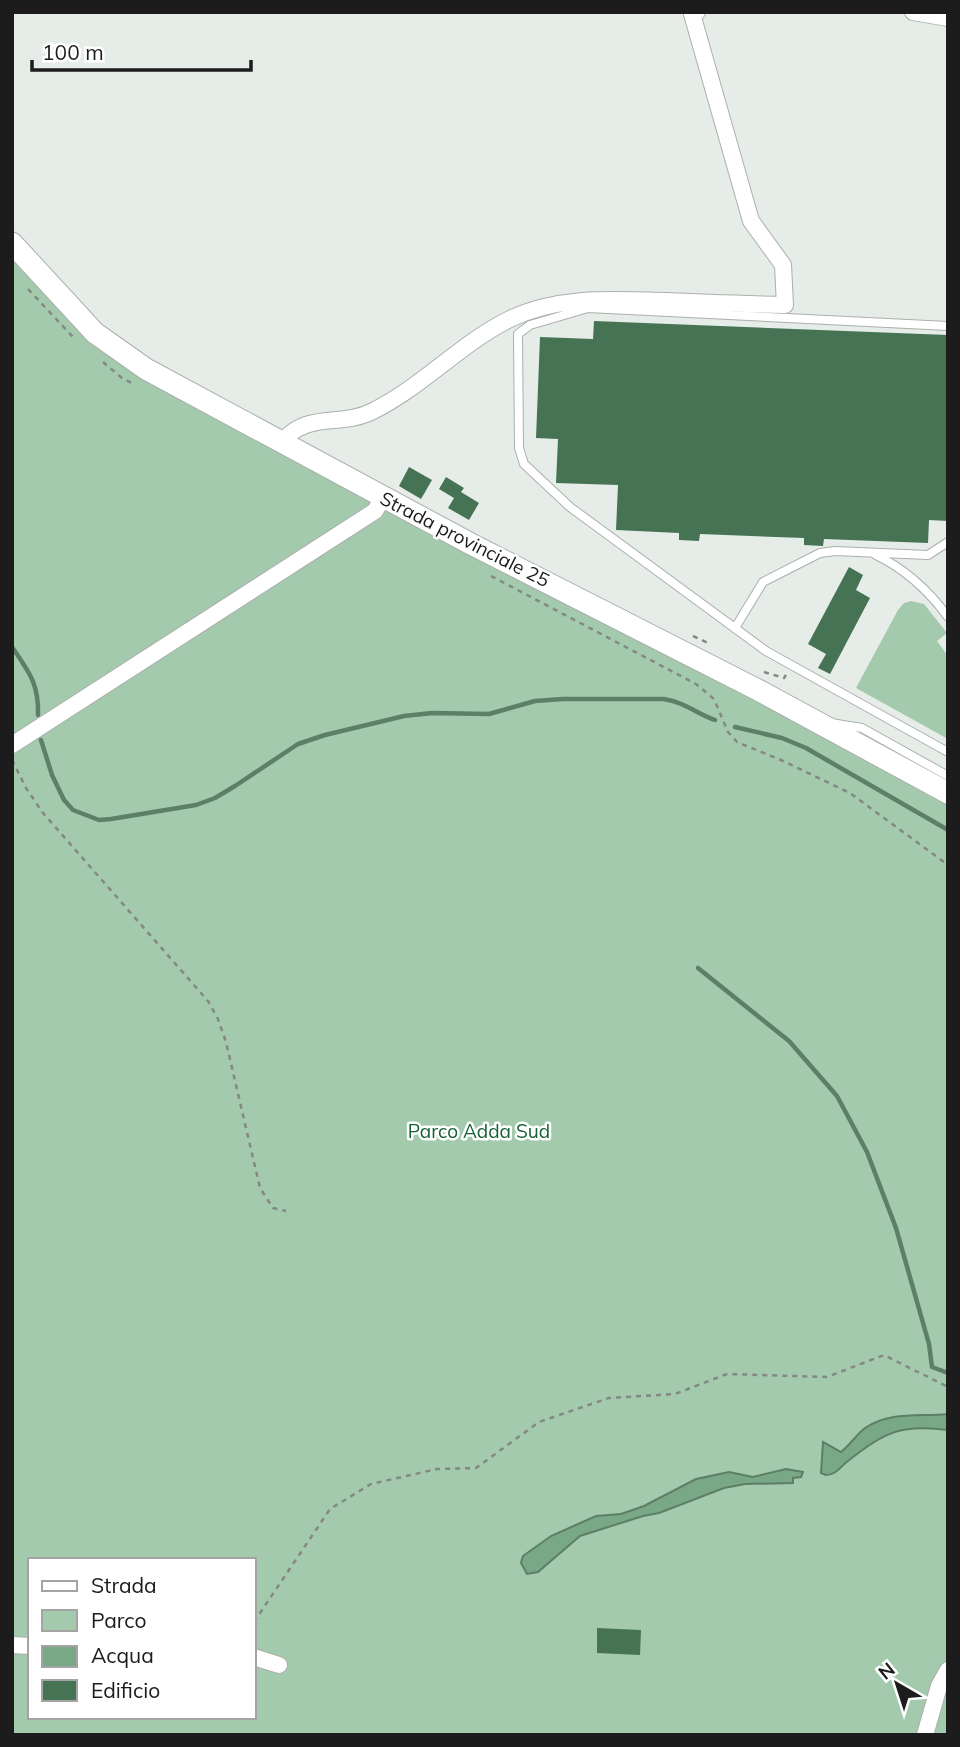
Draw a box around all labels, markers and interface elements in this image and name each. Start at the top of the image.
scale bar [32,28,250,72]
text: 100 m [42,39,104,65]
street label: Strada provinciale 25 [376,486,554,592]
park label: Parco Adda Sud [408,1119,550,1143]
legend [28,1558,256,1719]
text: Strada [91,1572,157,1598]
text: Parco [91,1607,146,1633]
text: Acqua [91,1642,154,1668]
north arrow [862,1649,932,1719]
text: N [873,1657,899,1685]
text: Edificio [91,1677,160,1703]

